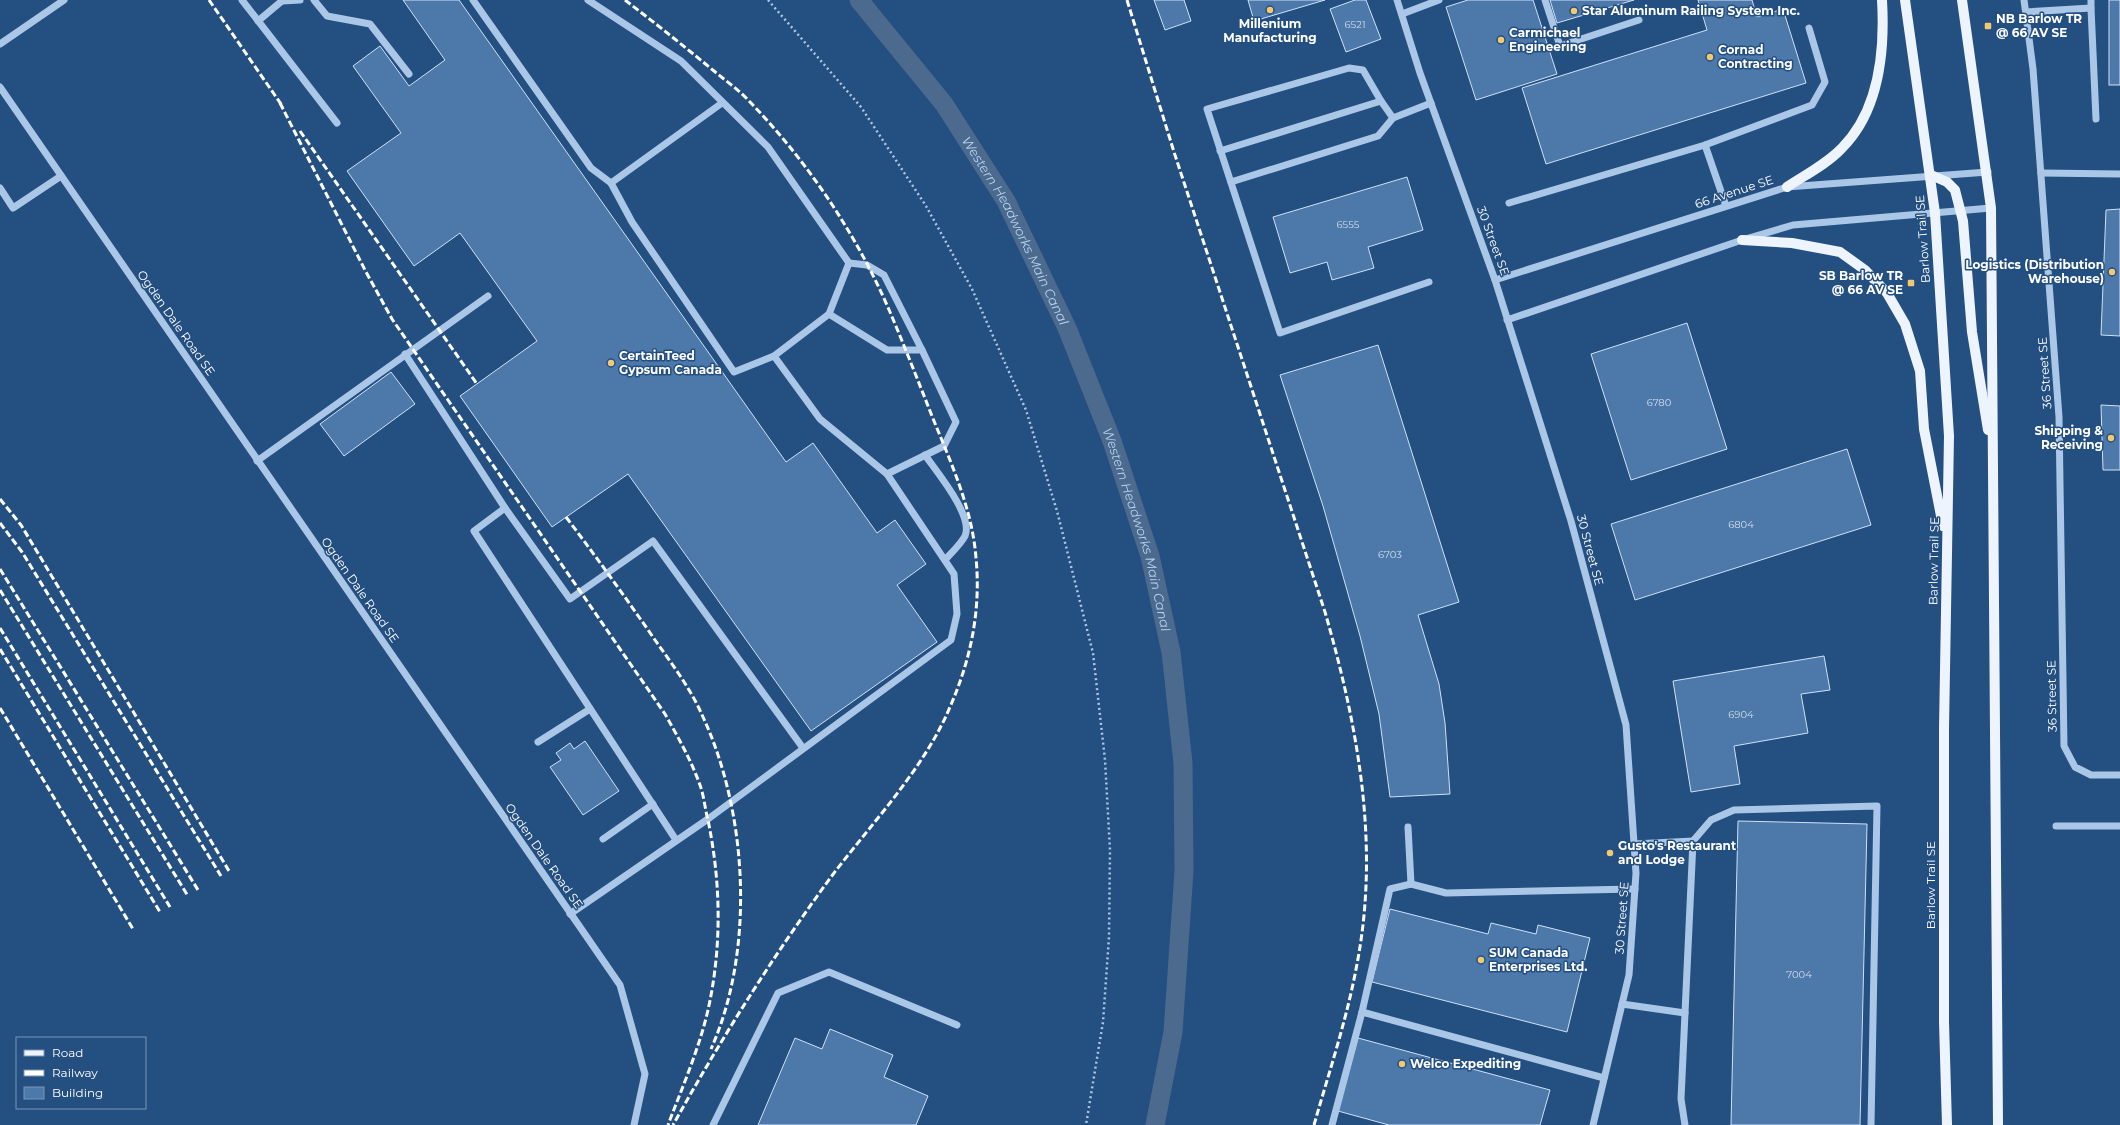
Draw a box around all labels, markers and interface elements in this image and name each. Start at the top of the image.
place label: Star Aluminum Railing System Inc. [1582,3,1800,18]
marker: Millenium Manufacturing [1265,5,1275,15]
marker: Star Aluminum Railing System Inc. [1569,6,1579,16]
place label: NB Barlow TR @ 66 AV SE [1996,11,2082,40]
place label: Millenium Manufacturing [1223,16,1317,45]
house number: 6521 [1345,18,1366,31]
marker: NB Barlow TR @ 66 AV SE [1983,21,1993,31]
place label: Carmichael Engineering [1509,25,1586,54]
marker: Carmichael Engineering [1496,35,1506,45]
place label: Cornad Contracting [1718,42,1793,71]
marker: Cornad Contracting [1705,52,1715,62]
water label: Western Headworks Main Canal [959,133,1073,328]
street label: 66 Avenue SE [1693,172,1775,211]
street label: Barlow Trail SE [1912,194,1933,284]
street label: 30 Street SE [1474,204,1513,278]
house number: 6555 [1337,218,1360,231]
place label: Logistics (Distribution Warehouse) [1965,257,2104,286]
street label: Ogden Dale Road SE [134,267,219,378]
marker: Logistics (Distribution Warehouse) [2107,267,2117,277]
place label: SB Barlow TR @ 66 AV SE [1819,268,1903,297]
marker: SB Barlow TR @ 66 AV SE [1906,278,1916,288]
street label: 36 Street SE [2035,337,2054,410]
place label: CertainTeed Gypsum Canada [619,348,722,377]
marker: CertainTeed Gypsum Canada [606,358,616,368]
house number: 6780 [1647,396,1672,409]
place label: Shipping & Receiving [2034,423,2103,452]
water label: Western Headworks Main Canal [1099,425,1174,633]
marker: Shipping & Receiving [2106,433,2116,443]
street label: 30 Street SE [1574,513,1607,587]
street label: Barlow Trail SE [1925,517,1942,605]
house number: 6804 [1728,518,1754,531]
street label: Ogden Dale Road SE [318,534,403,645]
house number: 6703 [1378,548,1402,561]
street label: 36 Street SE [2043,660,2060,732]
house number: 6904 [1728,708,1754,721]
street label: Ogden Dale Road SE [502,800,587,911]
place label: Gusto's Restaurant and Lodge [1618,838,1737,867]
street label: Barlow Trail SE [1923,841,1938,929]
marker: Gusto's Restaurant and Lodge [1605,848,1615,858]
street label: 30 Street SE [1611,881,1632,955]
place label: SUM Canada Enterprises Ltd. [1489,945,1587,974]
marker: SUM Canada Enterprises Ltd. [1476,955,1486,965]
house number: 7004 [1786,968,1812,981]
legend [16,1037,146,1109]
text: Road [52,1045,83,1060]
place label: Welco Expediting [1410,1056,1521,1071]
marker: Welco Expediting [1397,1059,1407,1069]
text: Railway [52,1065,98,1080]
text: Building [52,1085,103,1100]

